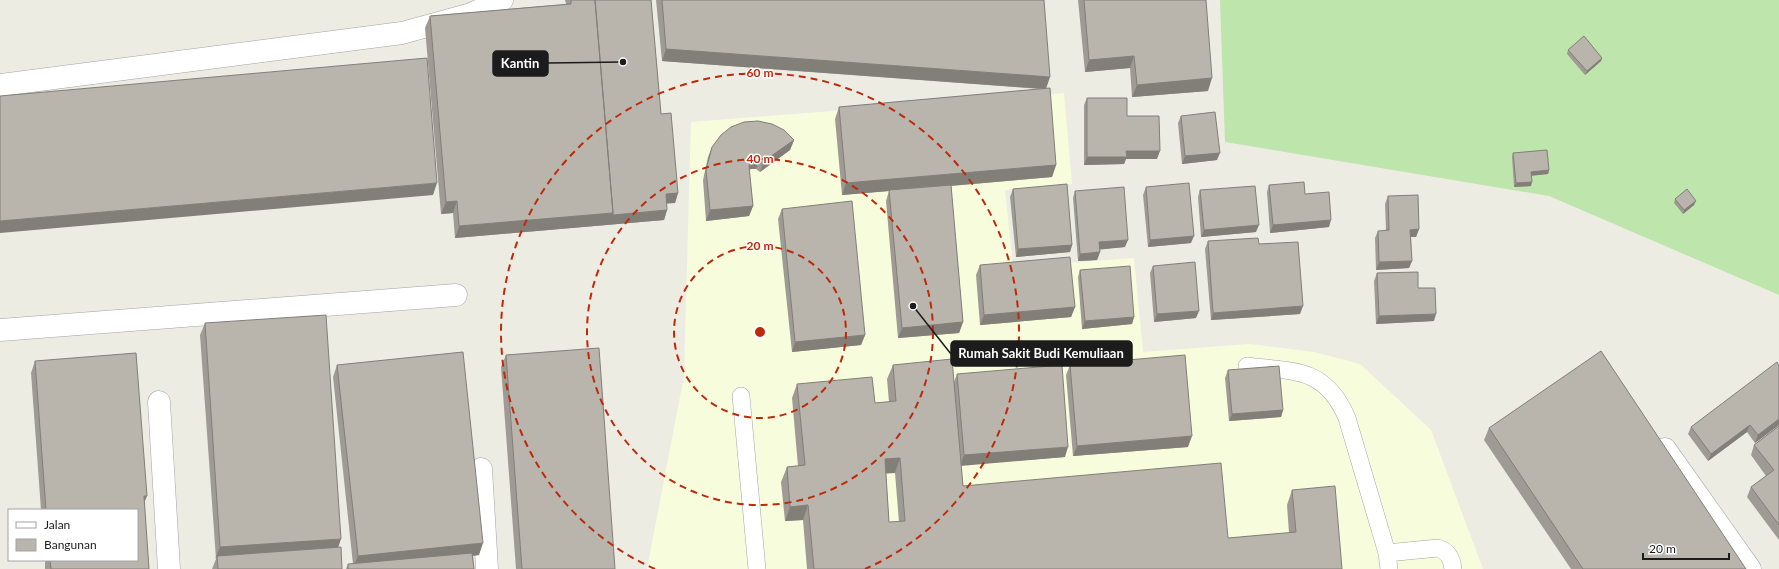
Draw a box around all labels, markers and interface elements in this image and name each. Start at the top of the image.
callout: Kantin [493,51,548,76]
text: Kantin [501,55,539,71]
text: 60 m [747,65,773,80]
text: 40 m [747,151,773,166]
text: 20 m [747,238,773,253]
centre of rings [753,325,767,339]
callout: Rumah Sakit Budi Kemuliaan [951,341,1132,366]
text: Rumah Sakit Budi Kemuliaan [958,345,1124,361]
legend [8,509,138,561]
text: Jalan [44,517,70,532]
scale bar [1643,535,1729,561]
text: Bangunan [44,537,97,552]
text: 20 m [1649,541,1676,556]

